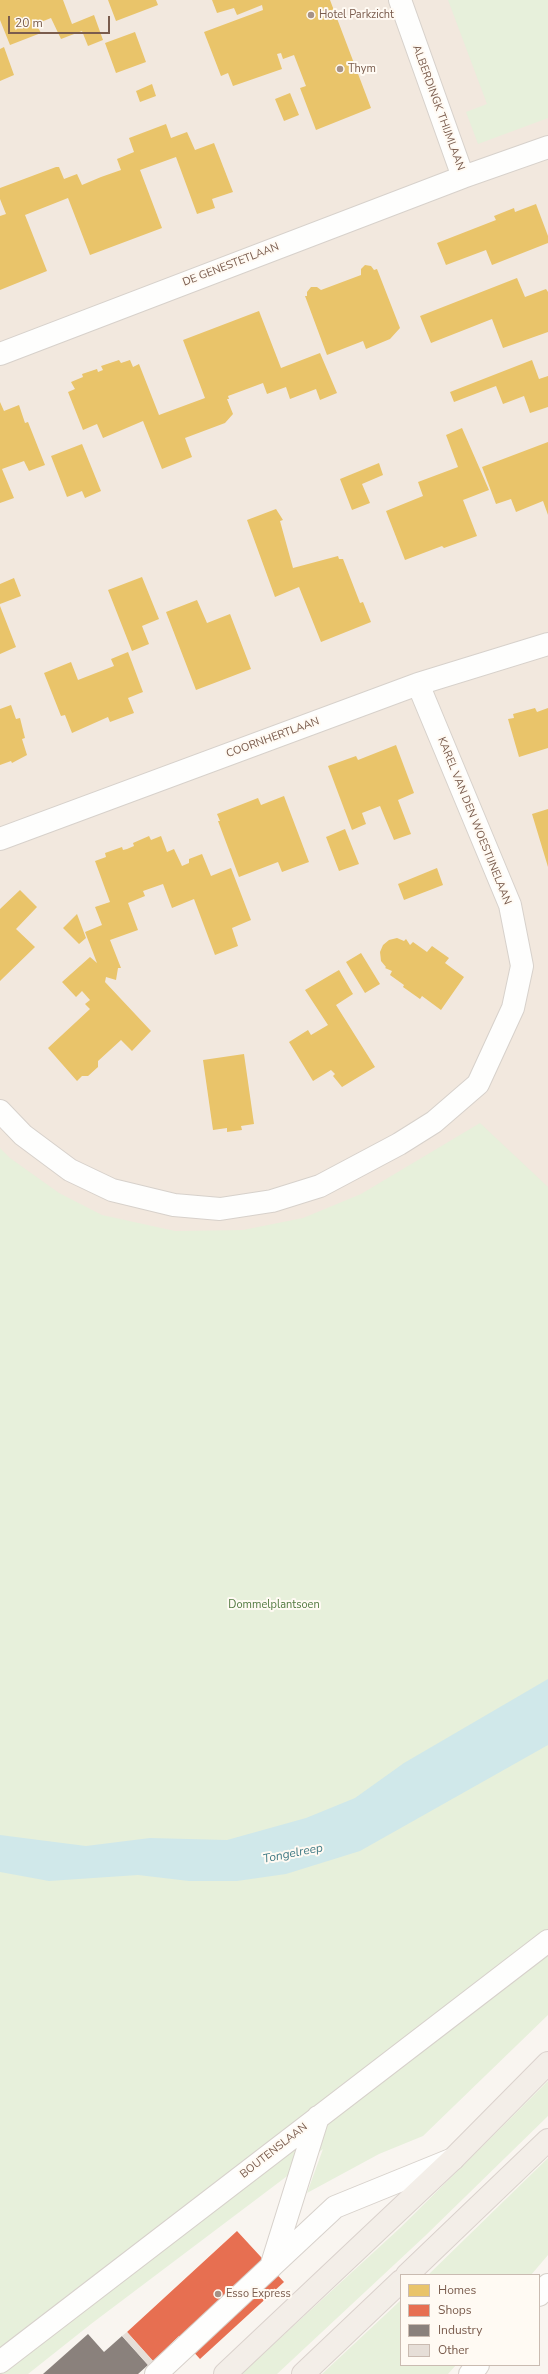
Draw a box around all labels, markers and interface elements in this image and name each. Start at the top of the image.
scale bar [10,8,112,34]
place label: Hotel Parkzicht [319,8,394,22]
marker: Hotel Parkzicht [306,10,316,20]
text: 20 m [15,15,43,31]
street label: ALBERDINGK THIJMLAAN [409,43,467,173]
place label: Thym [348,62,376,76]
marker: Thym [335,64,345,74]
street label: DE GENESTETLAAN [181,241,281,289]
street label: COORNHERTLAAN [225,715,321,761]
street label: KAREL VAN DEN WOESTIJNELAAN [434,735,514,907]
park label: Dommelplantsoen [228,1598,320,1612]
water label: Tongelreep [262,1841,324,1867]
street label: BOUTENSLAAN [238,2121,310,2181]
legend [400,2274,540,2366]
text: Homes [438,2282,476,2298]
place label: Esso Express [226,2287,291,2301]
marker: Esso Express [213,2289,223,2299]
text: Shops [438,2302,472,2318]
text: Industry [438,2322,482,2338]
text: Other [438,2342,469,2358]

